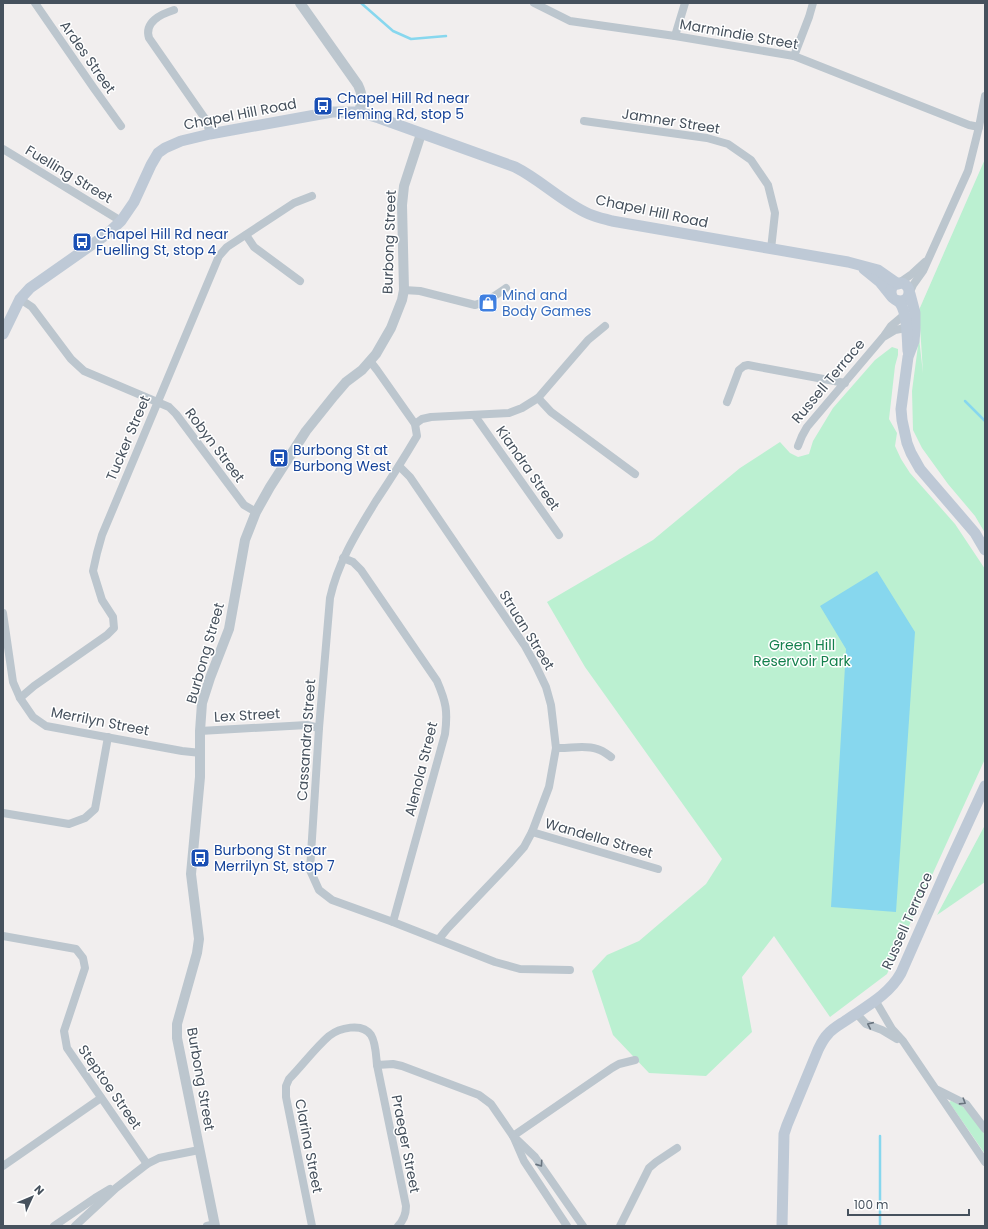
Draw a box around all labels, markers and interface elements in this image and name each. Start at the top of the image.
street label: Marmindie Street [678,14,800,54]
street label: Ardes Street [55,17,121,97]
place label: Chapel Hill Rd near Fleming Rd, stop 5 [337,88,469,124]
street label: Chapel Hill Road [182,93,298,135]
bus stop icon: Chapel Hill Rd near Fleming Rd, stop 5 [312,95,334,117]
street label: Jamner Street [621,103,721,139]
street label: Fuelling Street [22,140,116,208]
street label: Chapel Hill Road [594,189,710,233]
street label: Burbong Street [377,190,401,294]
place label: Chapel Hill Rd near Fuelling St, stop 4 [96,224,228,260]
bus stop icon: Chapel Hill Rd near Fuelling St, stop 4 [71,231,93,253]
place label: Mind and Body Games [502,285,591,321]
shop icon: Mind and Body Games [477,292,499,314]
street label: Russell Terrace [787,334,870,428]
street label: Tucker Street [101,392,155,484]
street label: Robyn Street [180,404,250,486]
street label: Kiandra Street [491,422,565,514]
place label: Burbong St at Burbong West [293,440,391,476]
bus stop icon: Burbong St at Burbong West [268,447,290,469]
street label: Struan Street [494,586,560,674]
street label: Burbong Street [181,600,229,706]
park label: Green Hill Reservoir Park [753,635,852,671]
street label: Cassandra Street [292,678,320,802]
street label: Merrilyn Street [49,702,151,740]
street label: Lex Street [213,703,281,727]
street label: Alenola Street [400,719,442,819]
street label: Wandella Street [543,813,655,863]
place label: Burbong St near Merrilyn St, stop 7 [214,840,335,876]
bus stop icon: Burbong St near Merrilyn St, stop 7 [189,847,211,869]
street label: Russell Terrace [877,869,938,973]
one-way arrow [867,1022,874,1030]
street label: Burbong Street [182,1026,220,1132]
street label: Steptoe Street [73,1041,147,1133]
street label: Praeger Street [387,1093,425,1195]
street label: Clarina Street [290,1097,328,1195]
one-way arrow [959,1098,966,1105]
one-way arrow [535,1159,542,1166]
north arrow [12,1177,52,1217]
text: N [31,1182,48,1199]
scale bar [848,1191,969,1217]
text: 100 m [854,1196,888,1213]

